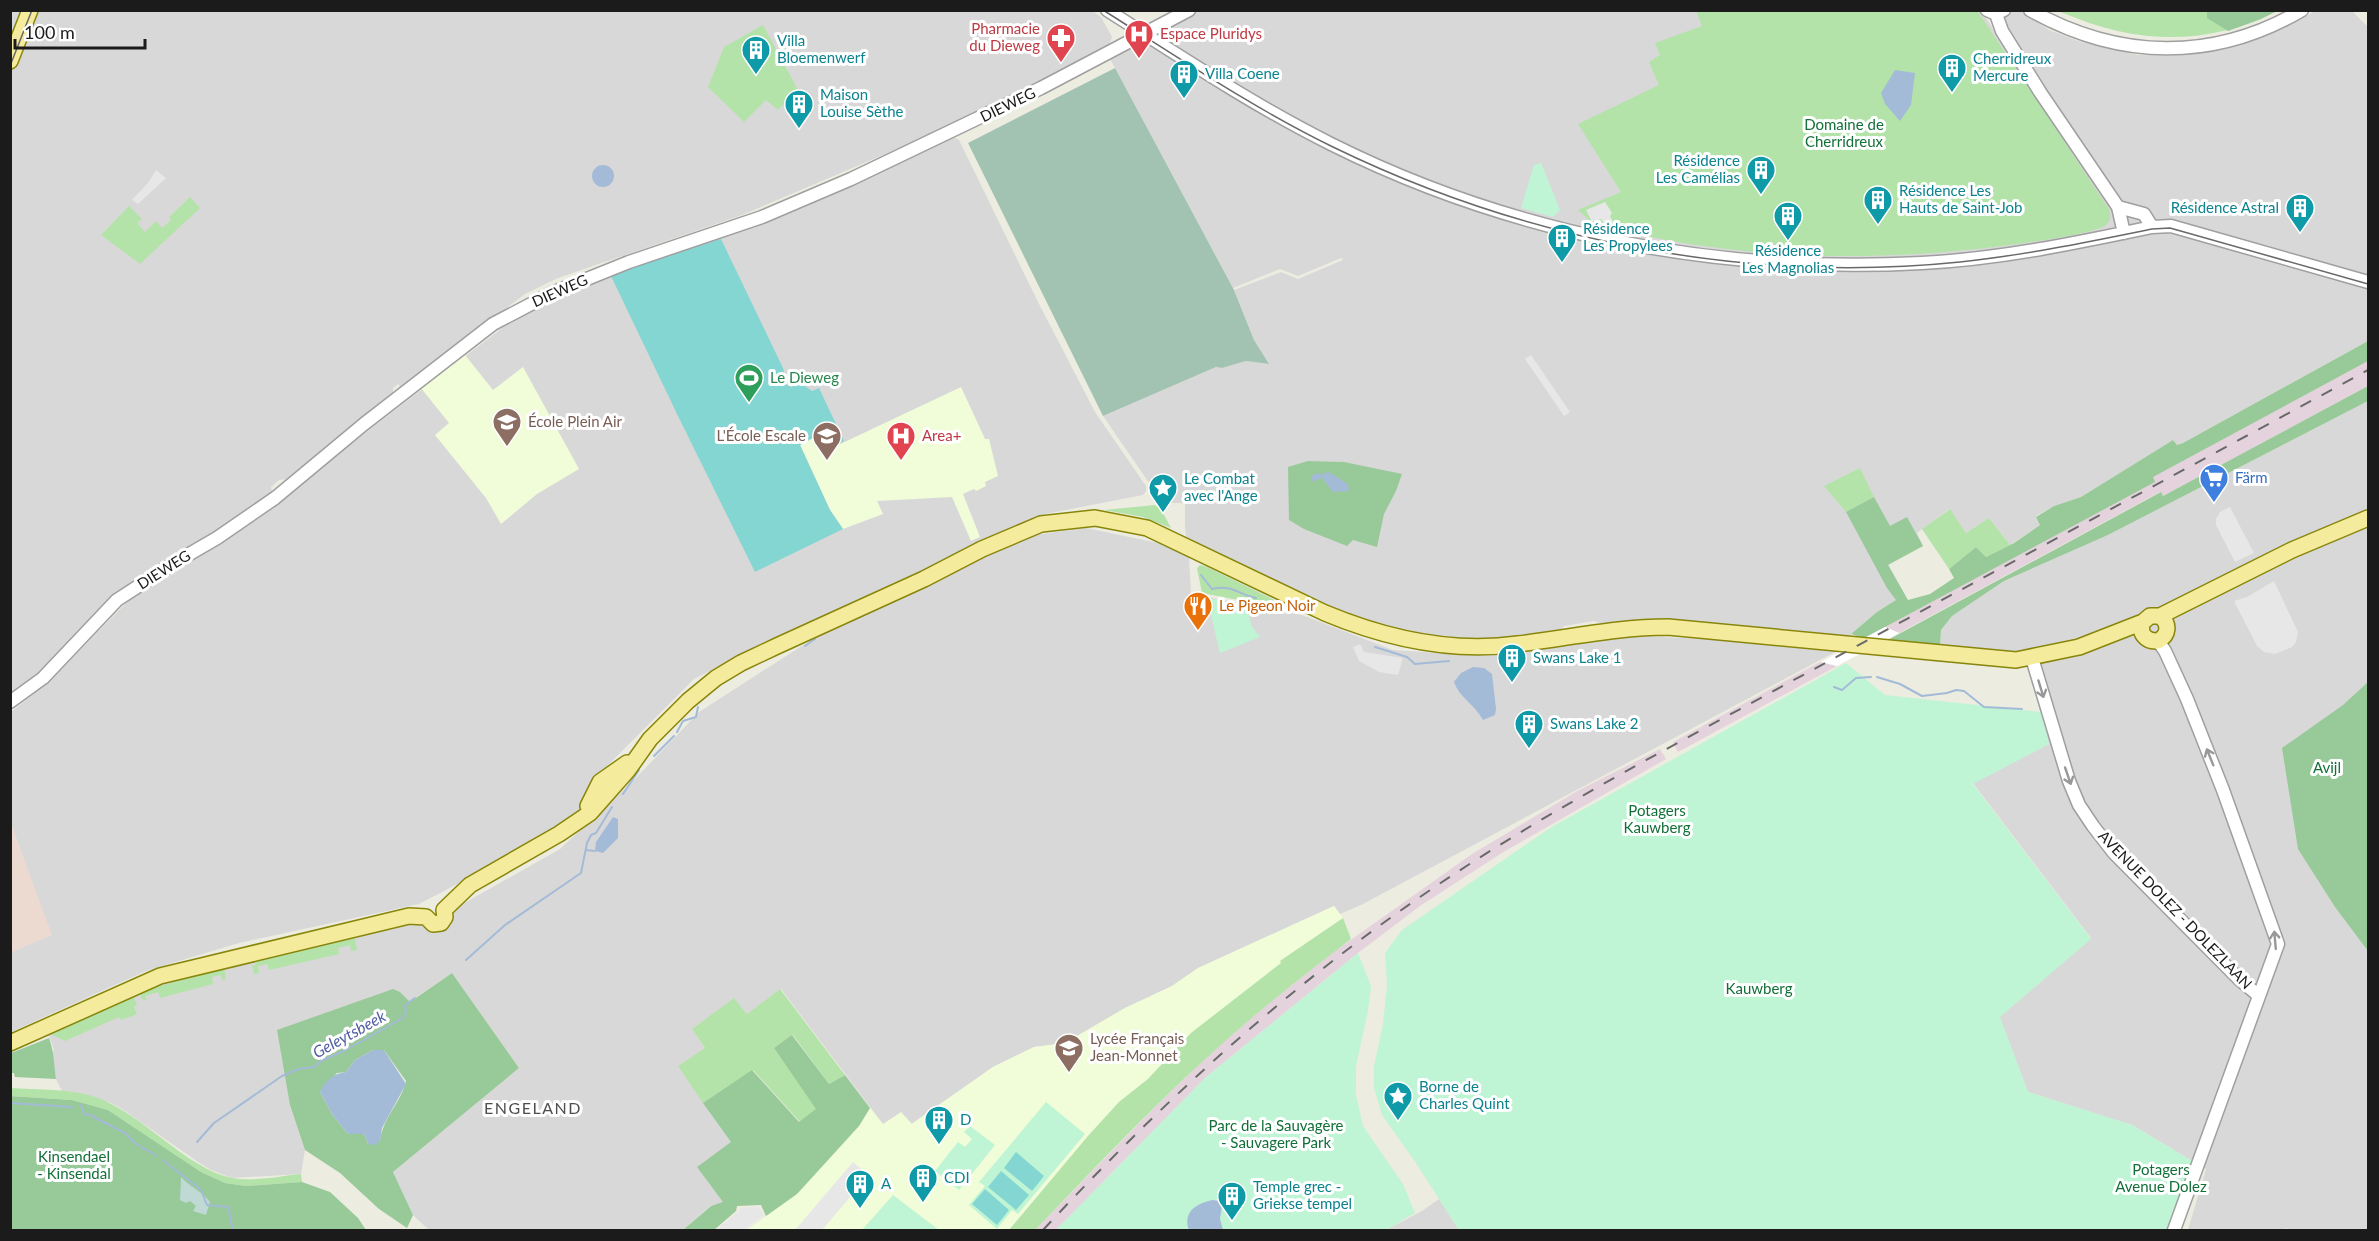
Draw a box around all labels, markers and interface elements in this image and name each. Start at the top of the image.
scale bar [15,12,146,50]
hospital icon: Espace Pluridys [1123,18,1155,60]
place label: Pharmacie du Dieweg [969,19,1040,54]
text: 100 m [24,21,75,43]
pharmacy icon: Pharmacie du Dieweg [1045,22,1077,64]
place label: Espace Pluridys [1160,24,1262,42]
place label: Villa Bloemenwerf [777,31,866,66]
building icon: Villa Bloemenwerf [740,34,772,76]
place label: Cherridreux Mercure [1973,49,2052,84]
building icon: Cherridreux Mercure [1936,52,1968,94]
building icon: Villa Coene [1168,58,1200,100]
place label: Villa Coene [1205,64,1280,82]
street label: DIEWEG [977,83,1038,125]
place label: Maison Louise Sèthe [820,85,904,120]
building icon: Maison Louise Sèthe [783,88,815,130]
park label: Domaine de Cherridreux [1804,115,1884,150]
place label: Résidence Les Camélias [1656,151,1740,186]
building icon: Résidence Les Camélias [1745,154,1777,196]
place label: Résidence Les Hauts de Saint-Job [1899,181,2022,216]
building icon: Résidence Les Hauts de Saint-Job [1862,184,1894,226]
building icon: Résidence Astral [2284,192,2316,234]
place label: Résidence Astral [2171,198,2279,216]
building icon: Résidence Les Magnolias [1772,200,1804,242]
place label: Résidence Les Propylees [1583,219,1673,254]
building icon: Résidence Les Propylees [1546,222,1578,264]
place label: Résidence Les Magnolias [1742,241,1834,276]
street label: DIEWEG [529,270,590,310]
sports icon: Le Dieweg [733,362,765,404]
place label: Le Dieweg [770,368,839,386]
school or university icon: École Plein Air [491,406,523,448]
place label: École Plein Air [528,412,623,430]
school or university icon: L'École Escale [811,420,843,462]
hospital icon: Area+ [885,420,917,462]
place label: L'École Escale [716,426,806,444]
place label: Area+ [922,426,961,444]
supermarket icon: Färm [2198,462,2230,504]
place label: Färm [2235,468,2268,486]
place label: Le Combat avec l'Ange [1184,469,1258,504]
place icon: Le Combat avec l'Ange [1147,472,1179,514]
street label: DIEWEG [134,546,193,592]
restaurant icon: Le Pigeon Noir [1182,590,1214,632]
place label: Le Pigeon Noir [1219,596,1316,614]
building icon: Swans Lake 1 [1496,642,1528,684]
place label: Swans Lake 1 [1533,648,1622,666]
one-way arrow [2036,679,2047,698]
building icon: Swans Lake 2 [1513,708,1545,750]
place label: Swans Lake 2 [1550,714,1639,732]
one-way arrow [2204,748,2215,767]
park label: Avijl [2313,758,2341,776]
one-way arrow [2063,766,2074,785]
park label: Potagers Kauwberg [1624,801,1691,836]
street label: AVENUE DOLEZ - DOLEZLAAN [2095,826,2256,992]
one-way arrow [2269,931,2280,950]
park label: Kauwberg [1726,979,1793,997]
water label: Geleytsbeek [309,1006,389,1061]
place label: Lycée Français Jean-Monnet [1090,1029,1184,1064]
school or university icon: Lycée Français Jean-Monnet [1053,1032,1085,1074]
place label: Borne de Charles Quint [1419,1077,1510,1112]
place icon: Borne de Charles Quint [1382,1080,1414,1122]
district label: ENGELAND [484,1098,582,1117]
building icon: D [923,1104,955,1146]
place label: D [960,1110,971,1128]
park label: Parc de la Sauvagère - Sauvagere Park [1209,1116,1344,1151]
park label: Kinsendael - Kinsendal [37,1147,111,1182]
park label: Potagers Avenue Dolez [2115,1160,2207,1195]
building icon: CDI [907,1162,939,1204]
building icon: A [844,1168,876,1210]
place label: CDI [944,1168,970,1186]
place label: A [881,1174,892,1192]
place label: Temple grec - Griekse tempel [1253,1177,1352,1212]
building icon: Temple grec - Griekse tempel [1216,1180,1248,1222]

